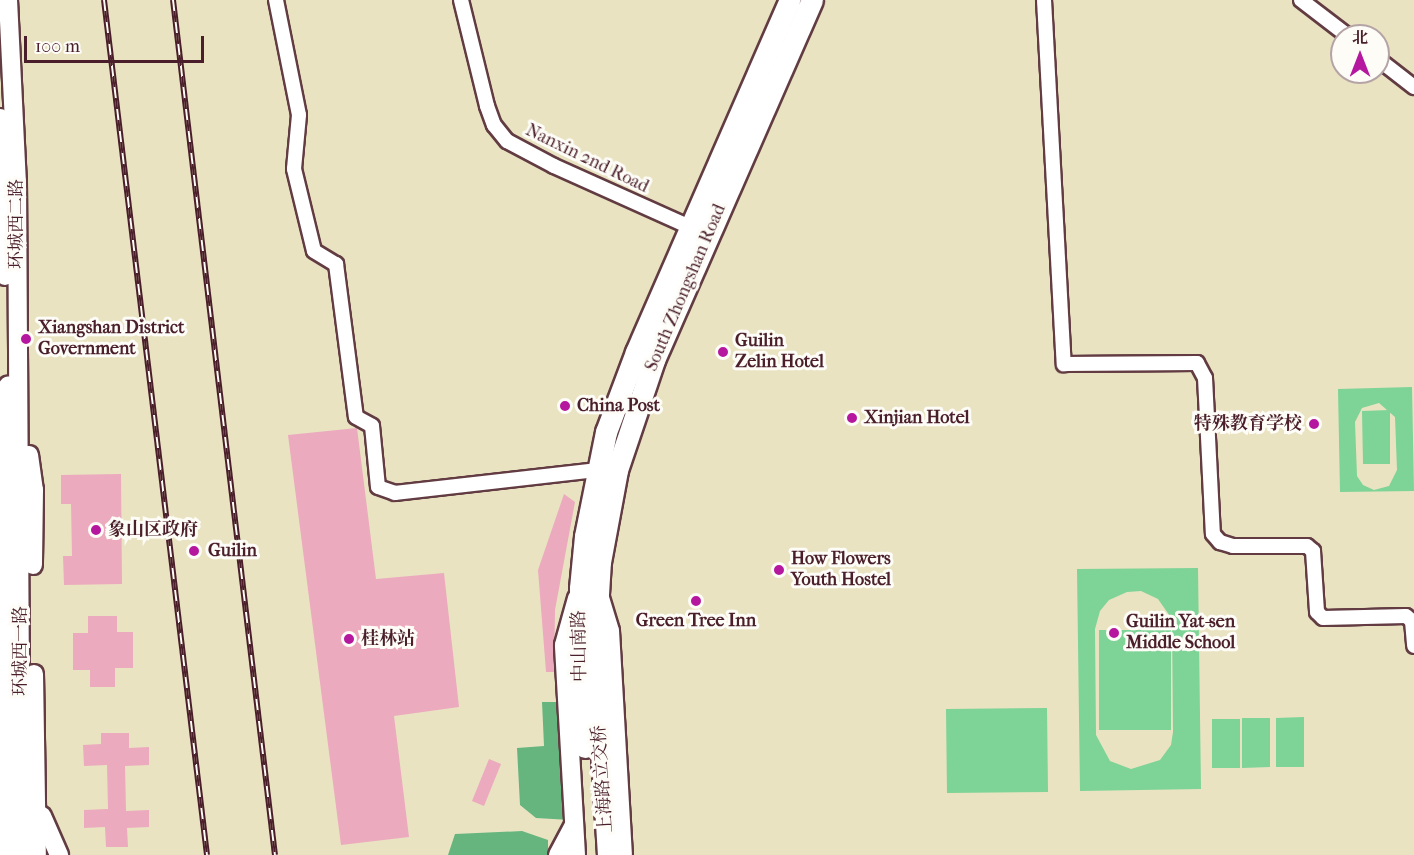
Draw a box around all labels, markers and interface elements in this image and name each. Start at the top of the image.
scale bar [27,24,207,62]
north arrow [1330,24,1390,84]
text: 北 [1352,28,1368,47]
text: 100 m [35,36,80,57]
street label: Nanxin 2nd Road [522,120,652,198]
street label: 环城西二路 [6,179,28,269]
street label: South Zhongshan Road [641,201,731,375]
place label: Xiangshan District Government [38,318,184,360]
place label: Guilin Zelin Hotel [735,331,824,374]
marker: Xiangshan District Government [19,332,33,346]
marker: Guilin Zelin Hotel [716,345,730,359]
place label: China Post [577,395,660,417]
marker: China Post [558,399,572,413]
place label: Xinjian Hotel [864,407,970,429]
marker: Xinjian Hotel [845,411,859,425]
place label: 特殊教育学校 [1194,413,1302,435]
marker: 特殊教育学校 [1307,417,1321,431]
place label: 象山区政府 [108,519,198,541]
marker: 象山区政府 [89,523,103,537]
place label: Guilin [208,540,257,562]
marker: Guilin [185,542,203,560]
place label: How Flowers Youth Hostel [791,549,891,592]
marker: How Flowers Youth Hostel [772,563,786,577]
marker: Green Tree Inn [689,594,703,608]
street label: 环城西一路 [10,606,32,696]
street label: 中山南路 [569,610,591,682]
place label: Green Tree Inn [636,610,756,632]
place label: Guilin Yat-sen Middle School [1126,612,1235,654]
marker: Guilin Yat-sen Middle School [1107,626,1121,640]
place label: 桂林站 [361,628,415,650]
marker: 桂林站 [342,632,356,646]
street label: 上海路立交桥 [588,724,618,834]

